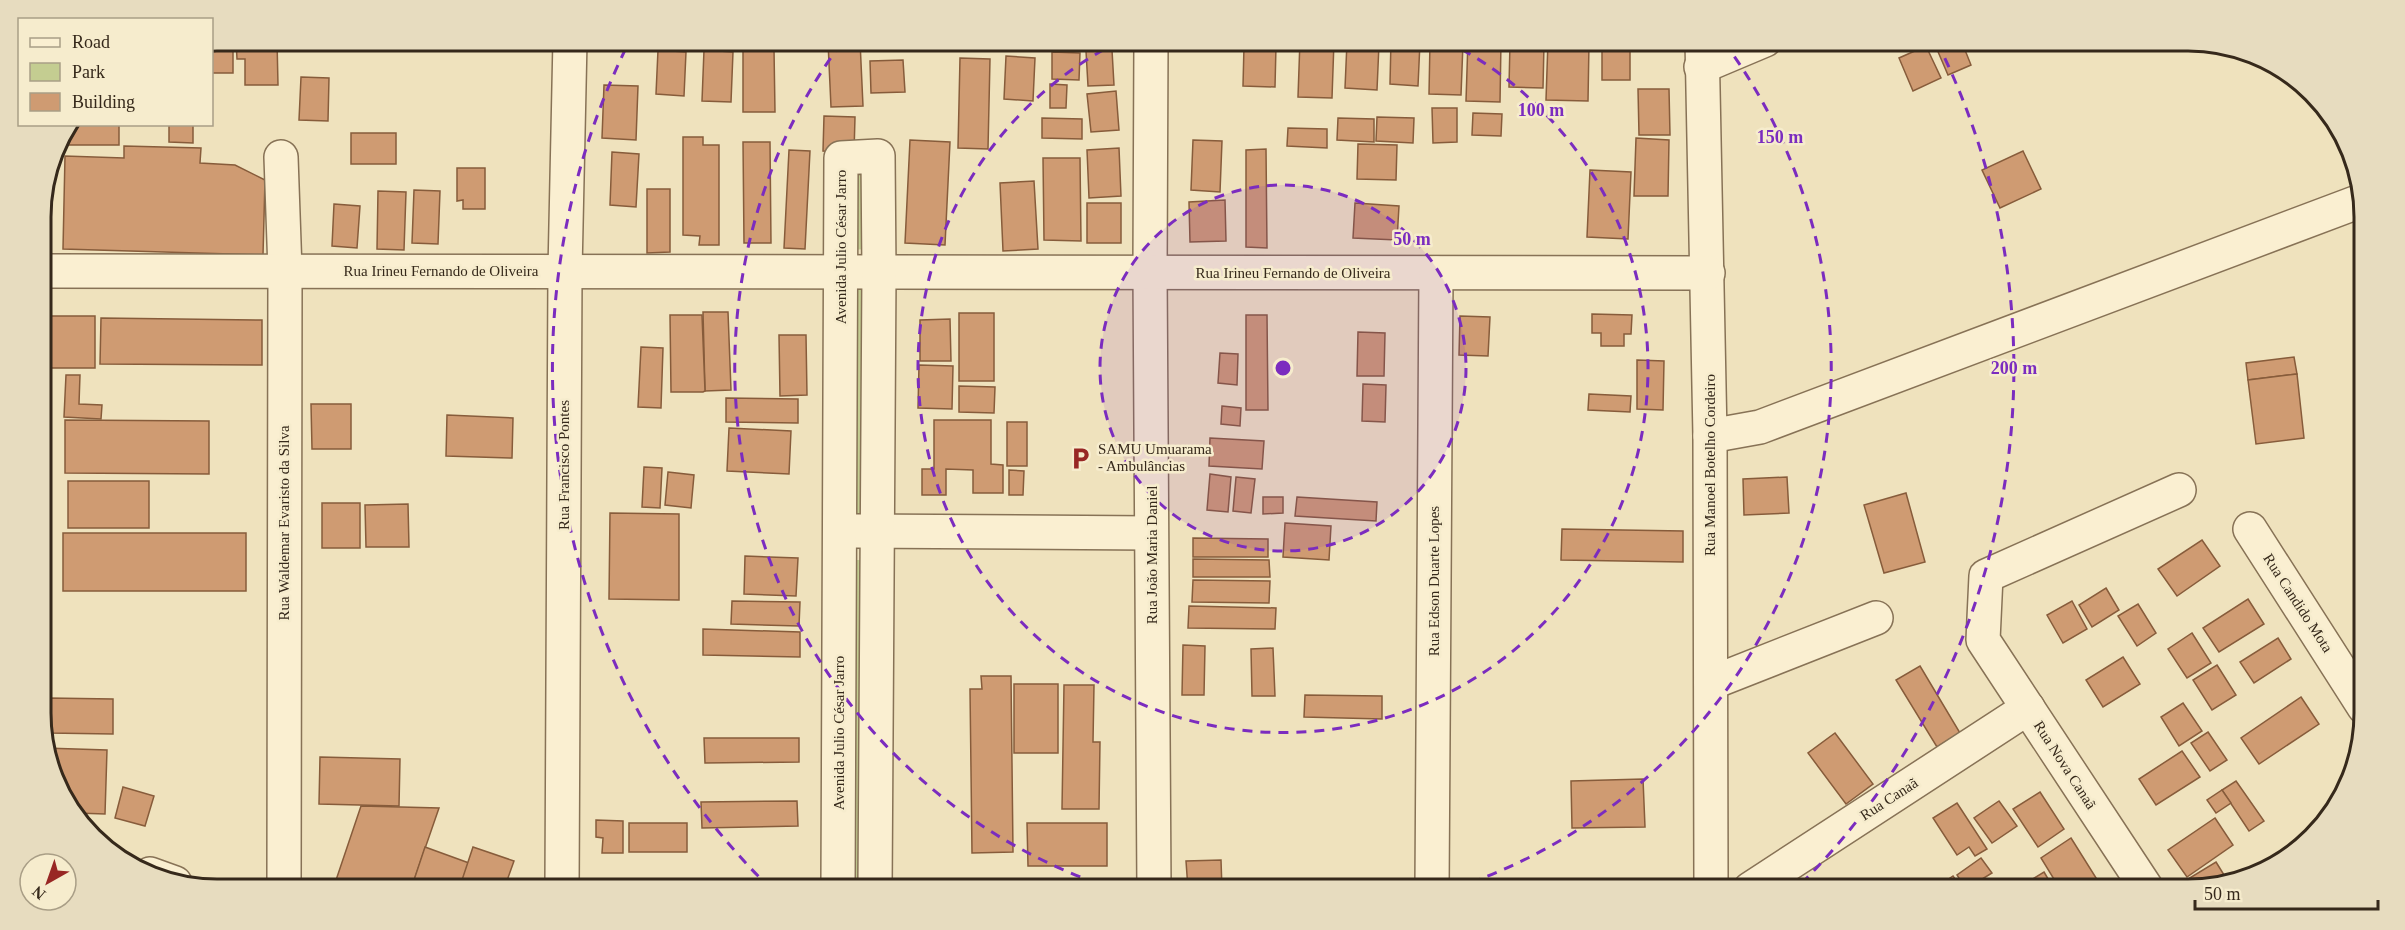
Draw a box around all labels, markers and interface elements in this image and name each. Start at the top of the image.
legend [18,18,213,126]
text: Road [72,32,110,52]
text: Park [72,62,105,82]
text: Building [72,92,135,112]
text: 100 m [1518,100,1564,120]
text: 150 m [1757,127,1803,147]
street label: Avenida Julio César Jarro [833,170,849,324]
text: 50 m [1393,229,1431,249]
street label: Rua Irineu Fernando de Oliveira [344,263,539,279]
street label: Rua Irineu Fernando de Oliveira [1196,265,1391,281]
centre of rings [1273,358,1293,378]
text: 200 m [1991,358,2037,378]
street label: Rua Manoel Botelho Cordeiro [1702,374,1718,556]
street label: Rua Francisco Pontes [556,400,572,530]
street label: Rua Waldemar Evaristo da Silva [276,425,292,621]
place label: SAMU Umuarama - Ambulâncias [1098,441,1212,474]
parking icon: SAMU Umuarama - Ambulâncias [1067,445,1093,471]
street label: Rua João Maria Daniel [1144,486,1160,624]
street label: Rua Edson Duarte Lopes [1426,506,1442,656]
street label: Rua Candido Mota [2260,551,2336,656]
street label: Avenida Julio César Jarro [831,656,847,810]
street label: Rua Nova Canaã [2031,718,2100,812]
street label: Rua Canaã [1857,774,1921,824]
north arrow [18,852,78,912]
scale bar [2195,873,2378,911]
text: N [28,883,49,903]
text: 50 m [2204,884,2241,904]

